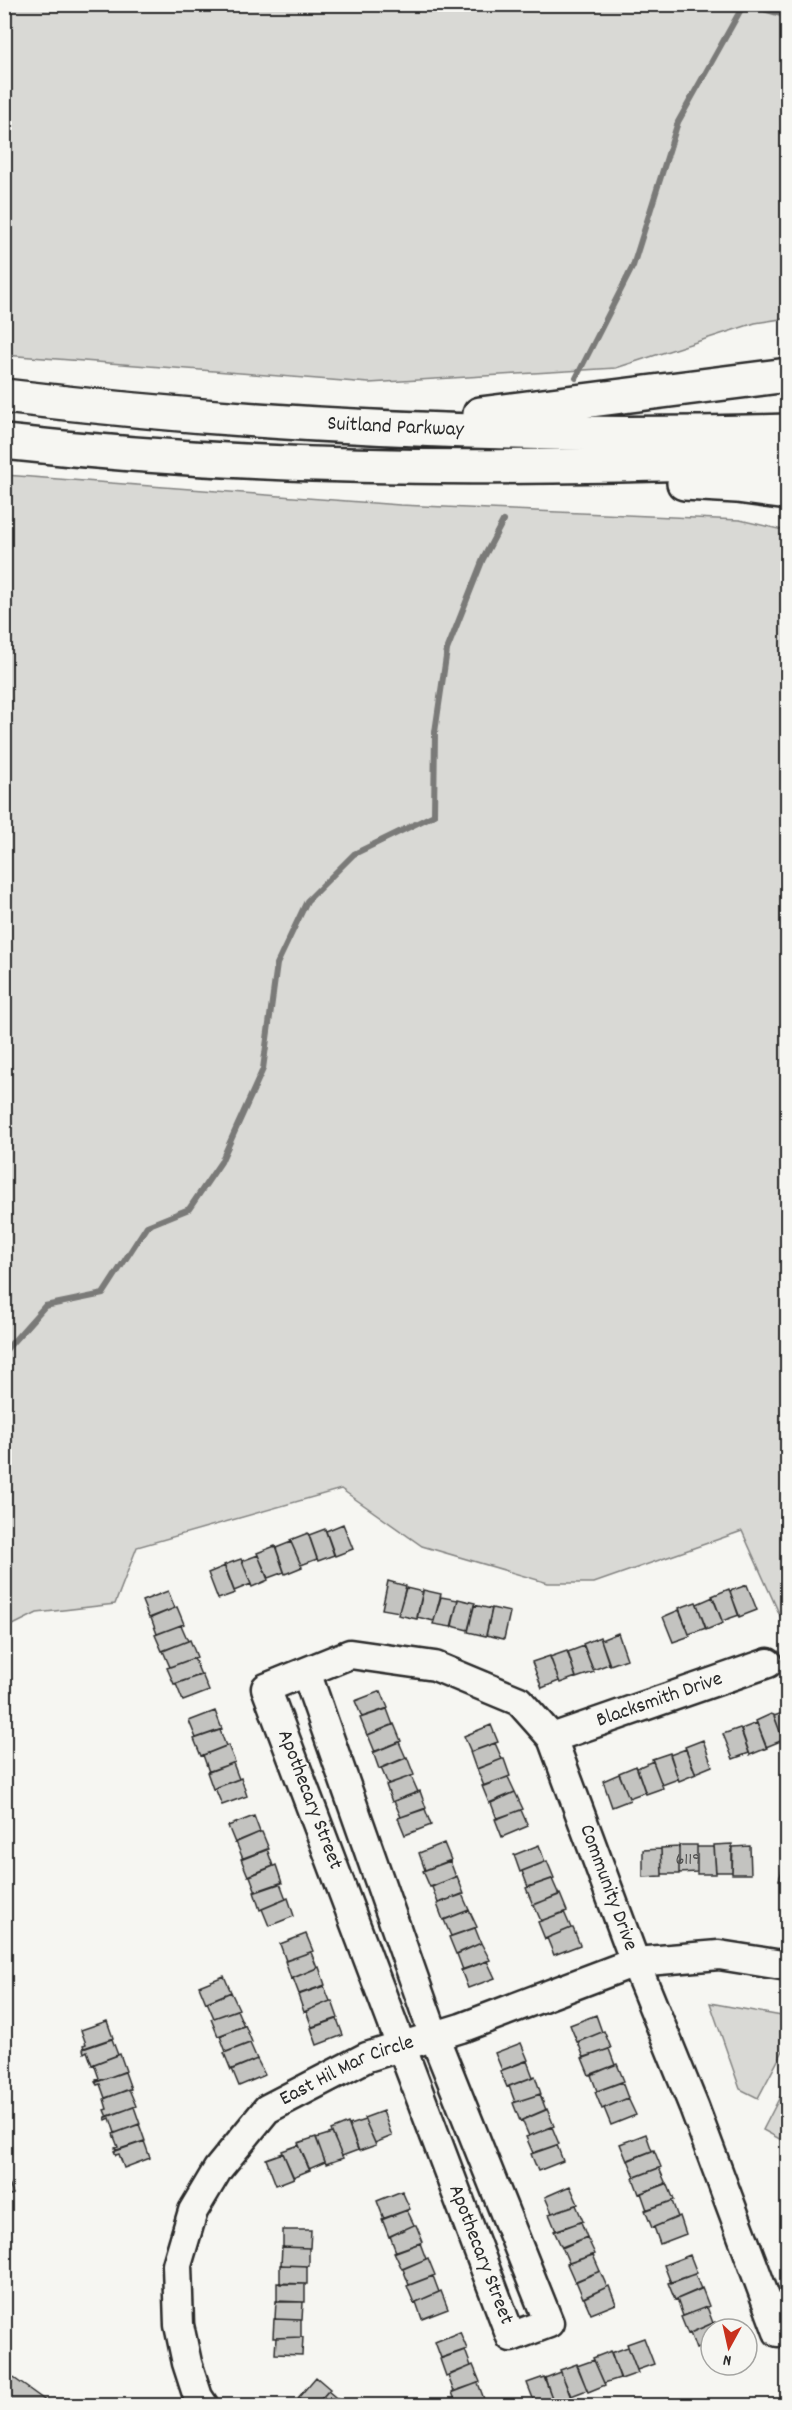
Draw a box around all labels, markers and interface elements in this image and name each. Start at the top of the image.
street label: Suitland Parkway [326,410,465,446]
street label: Blacksmith Drive [593,1665,727,1736]
street label: Apothecary Street [269,1726,350,1874]
street label: Community Drive [570,1820,645,1955]
house number: 6119 [676,1848,700,1873]
street label: East Hil Mar Circle [275,2028,418,2115]
street label: Apothecary Street [440,2181,521,2329]
north arrow [699,2317,759,2377]
text: N [722,2347,733,2371]

